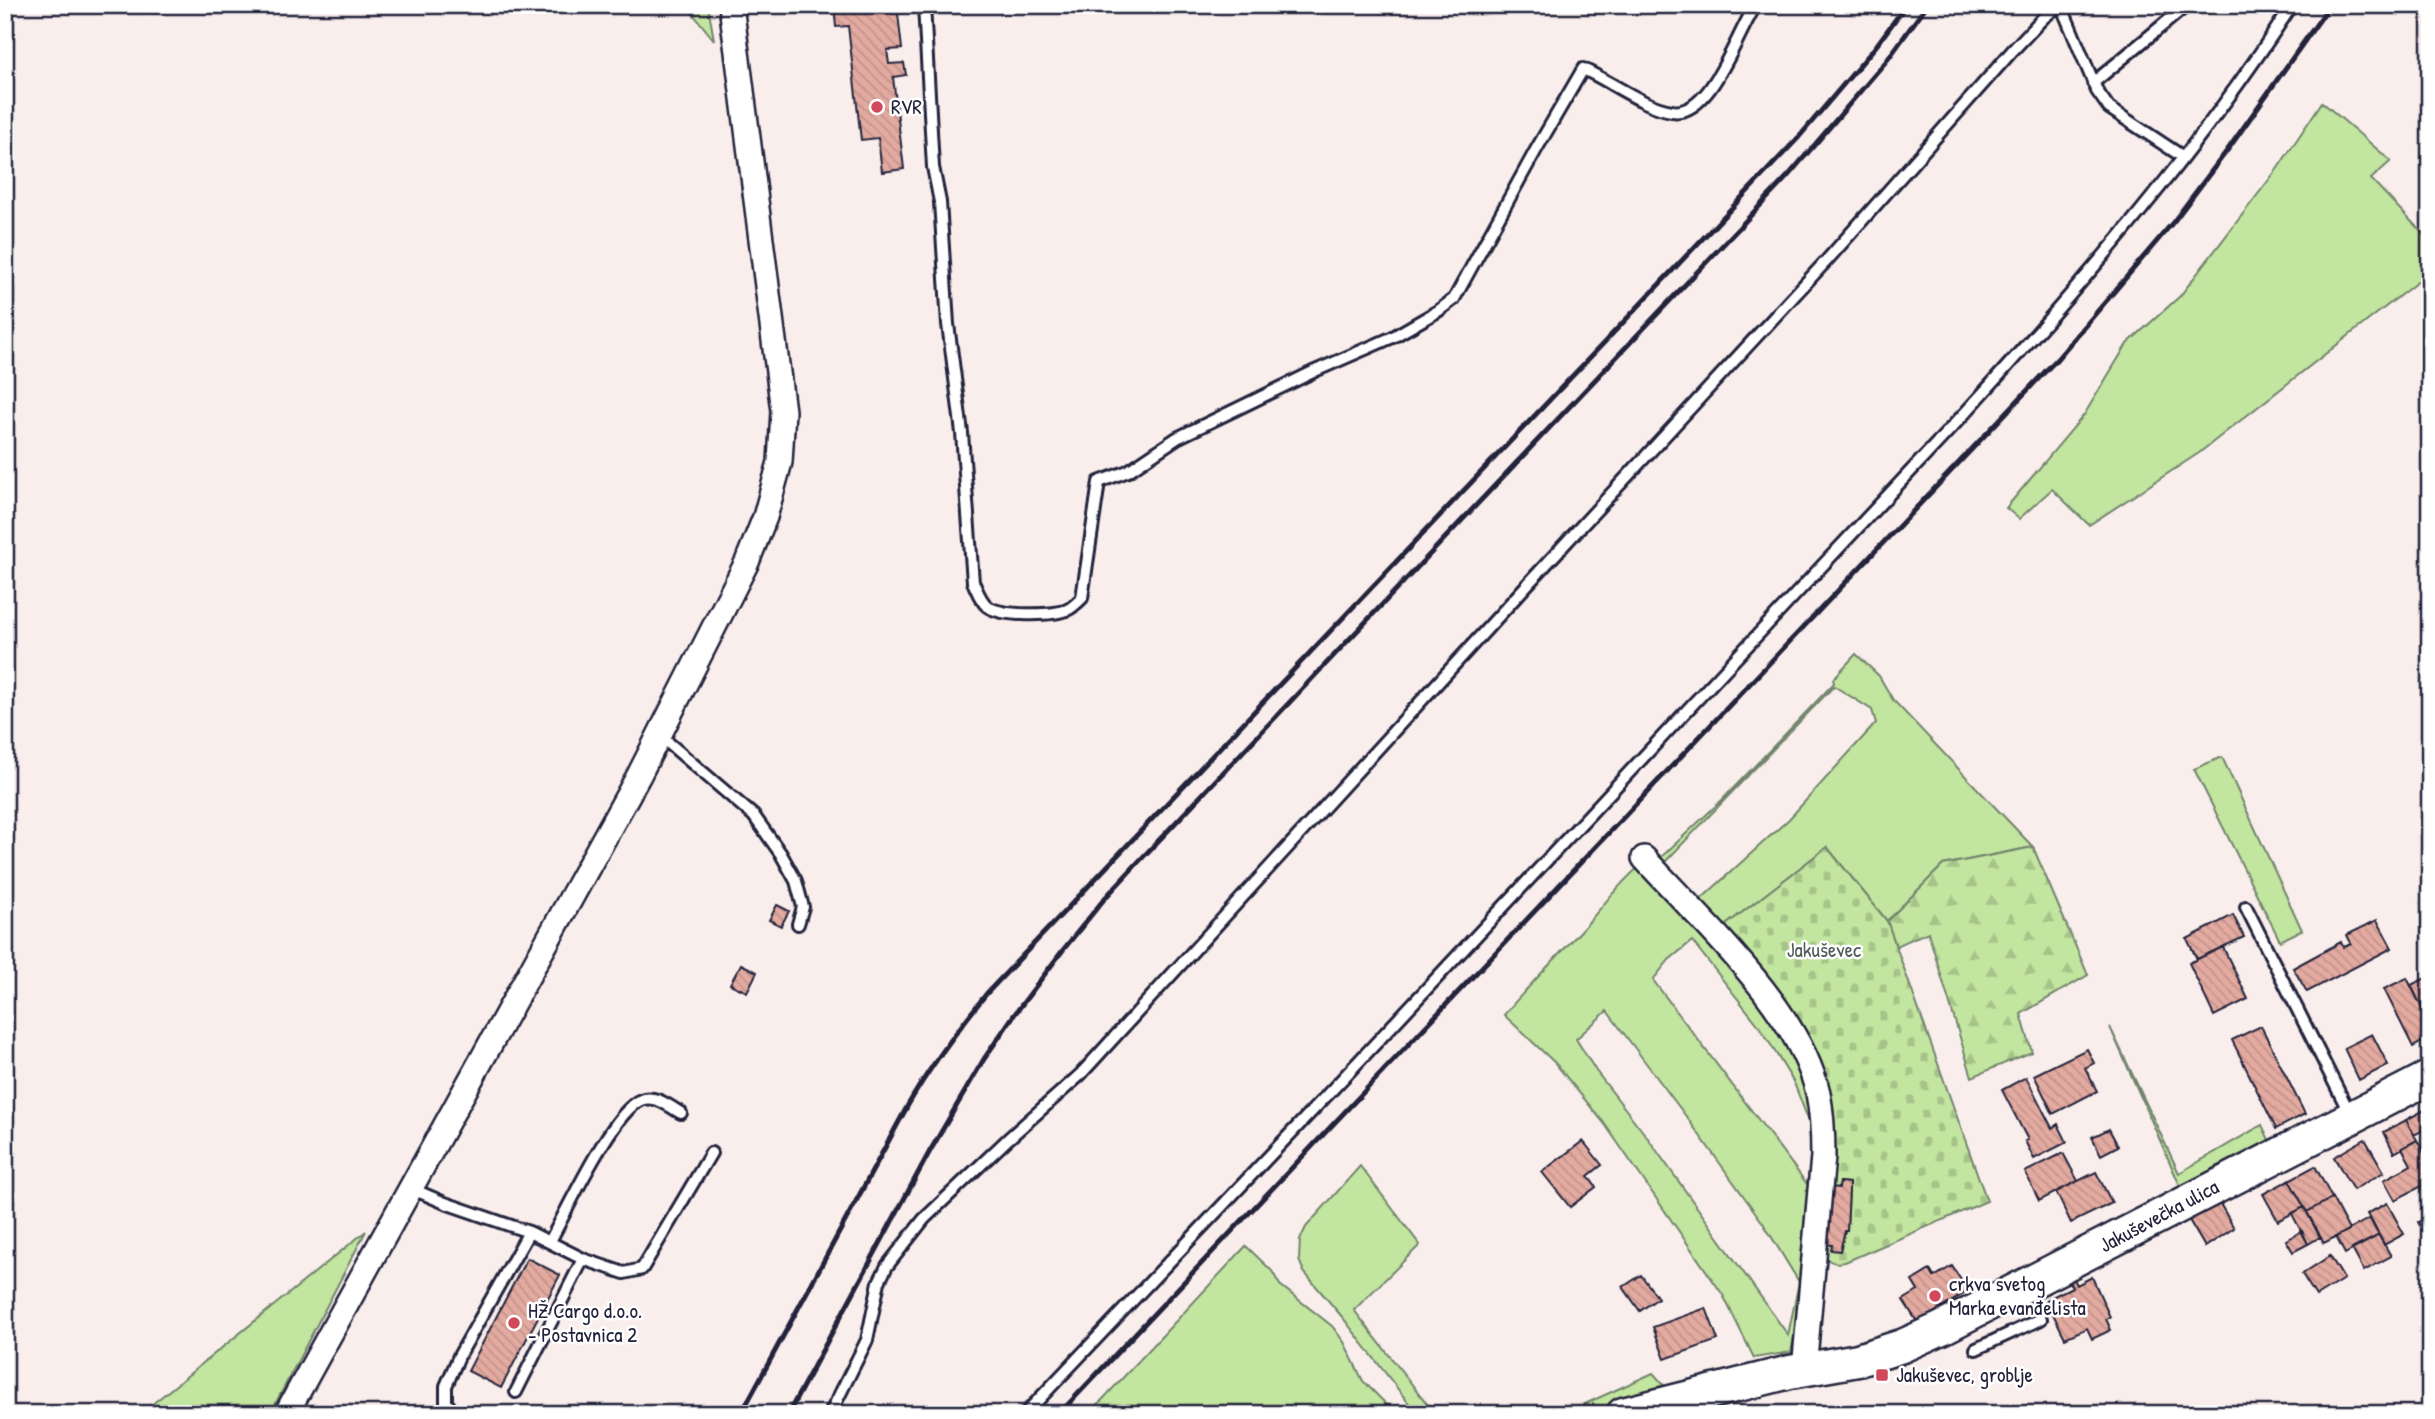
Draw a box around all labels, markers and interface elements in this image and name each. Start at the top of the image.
place label: RVR [891,92,922,121]
marker: RVR [869,99,885,115]
park label: Jakuševec [1787,935,1862,964]
street label: Jakuševečka ulica [2094,1172,2224,1259]
place label: crkva svetog Marka evanđelista [1949,1269,2086,1322]
marker: crkva svetog Marka evanđelista [1927,1288,1943,1304]
place label: HŽ Cargo d.o.o. - Postavnica 2 [528,1296,642,1349]
marker: HŽ Cargo d.o.o. - Postavnica 2 [506,1315,522,1331]
place label: Jakuševec, groblje [1896,1360,2033,1389]
marker: Jakuševec, groblje [1874,1367,1890,1383]

